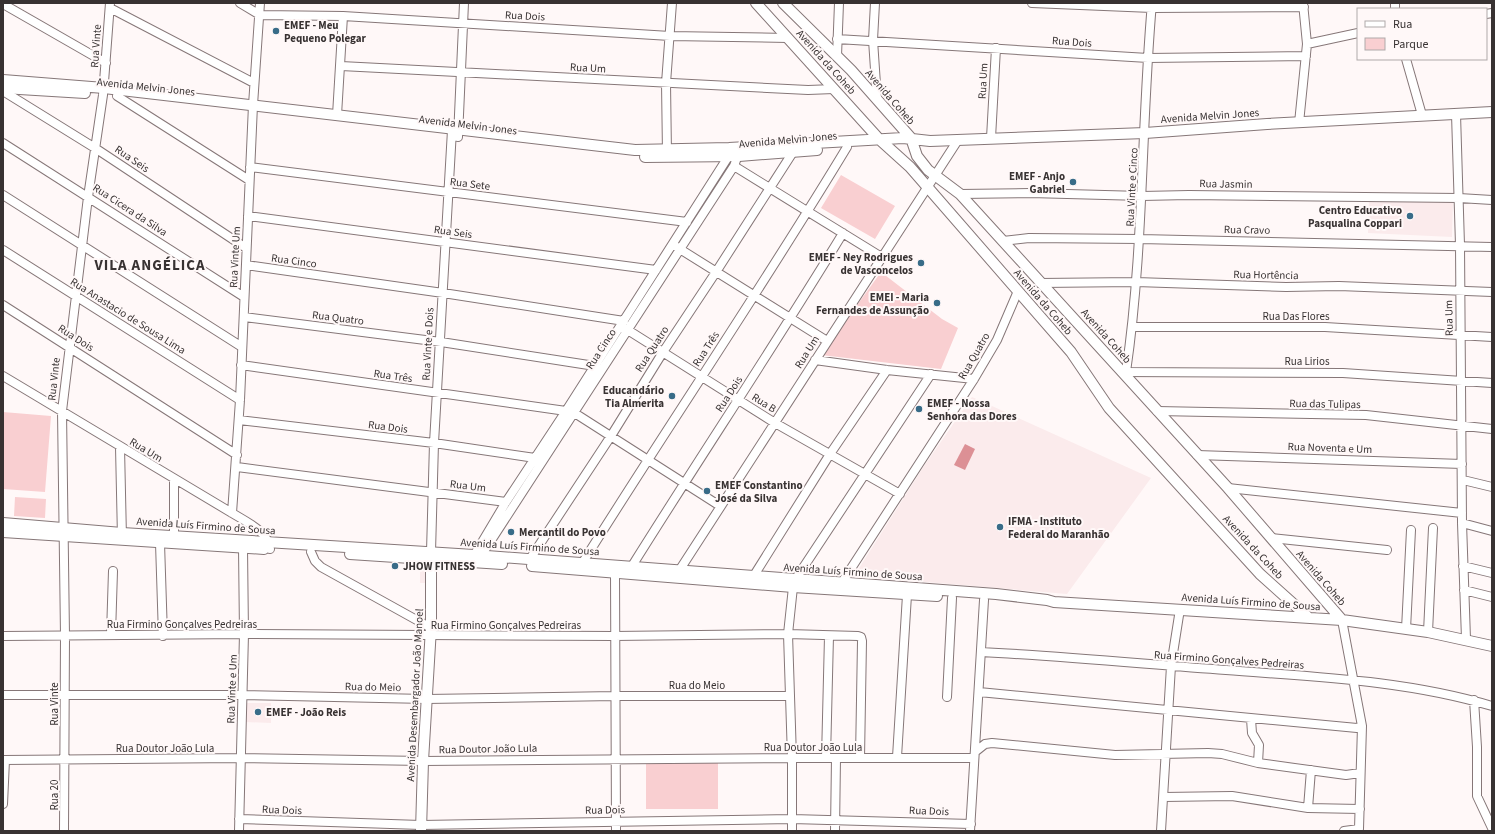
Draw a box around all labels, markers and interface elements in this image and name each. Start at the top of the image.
street label: Rua Dois [505,7,546,25]
legend [1357,8,1487,60]
text: Rua [1393,16,1412,33]
place label: EMEF - Meu Pequeno Polegar [284,18,366,46]
street label: Rua Vinte [87,23,105,68]
marker: EMEF - Meu Pequeno Polegar [271,26,281,36]
street label: Avenida da Coheb [793,26,859,98]
street label: Rua Dois [1052,33,1093,51]
text: Parque [1393,36,1429,53]
street label: Rua Um [570,60,606,76]
street label: Rua Um [975,63,991,99]
street label: Avenida Coheb [862,66,918,128]
street label: Avenida Melvin Jones [96,74,196,100]
street label: Avenida Melvin Jones [1160,105,1260,127]
street label: Avenida Melvin Jones [418,112,518,139]
street label: Avenida Melvin Jones [738,128,838,152]
street label: Rua Seis [112,142,153,176]
street label: Rua Vinte e Cinco [1122,147,1142,227]
place label: EMEF - Anjo Gabriel [1009,169,1066,197]
street label: Rua Sete [449,174,491,194]
street label: Rua Jasmin [1199,176,1253,192]
marker: EMEF - Anjo Gabriel [1068,177,1078,187]
street label: Rua Cicera da Silva [90,180,170,240]
place label: Centro Educativo Pasqualina Coppari [1308,203,1402,231]
marker: Centro Educativo Pasqualina Coppari [1405,211,1415,221]
street label: Rua Seis [433,222,474,242]
street label: Rua Cravo [1224,222,1270,238]
street label: Rua Vinte Um [226,226,244,288]
street label: Rua Cinco [270,250,318,272]
place label: EMEF - Ney Rodrigues de Vasconcelos [809,250,913,278]
district label: VILA ANGÉLICA [93,255,206,276]
marker: EMEF - Ney Rodrigues de Vasconcelos [916,258,926,268]
street label: Avenida da Coheb [1010,266,1076,338]
street label: Rua Hortência [1233,267,1299,283]
street label: Rua Anastacio de Sousa Lima [67,274,189,358]
place label: EMEI - Maria Fernandes de Assunção [816,290,929,318]
marker: EMEI - Maria Fernandes de Assunção [932,298,942,308]
street label: Rua Um [1441,300,1457,336]
street label: Avenida Coheb [1077,305,1135,367]
street label: Rua Quatro [311,307,365,329]
street label: Rua Vinte e Dois [419,307,437,381]
street label: Rua Das Flores [1262,309,1330,324]
street label: Rua Dois [55,321,97,355]
street label: Rua Quatro [632,323,672,375]
street label: Rua Cinco [582,326,620,372]
street label: Rua Três [689,328,723,370]
street label: Rua Quatro [954,330,994,382]
street label: Rua Um [791,333,823,371]
street label: Rua Lirios [1284,354,1330,369]
street label: Rua Vinte [44,356,64,401]
street label: Rua Três [373,366,414,386]
street label: Rua Dois [712,373,746,415]
place label: Educandário Tia Almerita [603,383,664,411]
street label: Rua B [749,390,780,417]
marker: Educandário Tia Almerita [667,391,677,401]
place label: EMEF - Nossa Senhora das Dores [927,396,1017,424]
street label: Rua das Tulipas [1289,396,1361,412]
marker: EMEF - Nossa Senhora das Dores [914,404,924,414]
street label: Rua Dois [367,417,409,437]
street label: Rua Um [127,434,165,466]
street label: Rua Noventa e Um [1287,439,1373,457]
street label: Rua Um [449,476,487,496]
place label: EMEF Constantino José da Silva [715,478,803,506]
marker: EMEF Constantino José da Silva [702,486,712,496]
street label: Avenida da Coheb [1219,512,1287,582]
street label: Avenida Luís Firmino de Sousa [136,514,276,538]
place label: IFMA - Instituto Federal do Maranhão [1008,514,1110,542]
marker: IFMA - Instituto Federal do Maranhão [995,522,1005,532]
place label: Mercantil do Povo [519,525,606,540]
marker: Mercantil do Povo [506,527,516,537]
street label: Avenida Luís Firmino de Sousa [460,535,600,559]
street label: Avenida Coheb [1293,547,1349,609]
place label: JHOW FITNESS [403,559,475,574]
street label: Avenida Luís Firmino de Sousa [783,560,923,584]
marker: JHOW FITNESS [390,561,400,571]
street label: Avenida Luís Firmino de Sousa [1181,590,1321,614]
street label: Avenida Desembargador João Manoel [403,608,427,782]
street label: Rua Firmino Gonçalves Pedreiras [107,617,258,632]
street label: Rua Firmino Gonçalves Pedreiras [431,618,582,633]
street label: Rua Firmino Gonçalves Pedreiras [1153,647,1305,673]
street label: Rua Vinte e Um [223,654,241,724]
street label: Rua do Meio [669,678,725,693]
street label: Rua do Meio [345,679,401,695]
street label: Rua Vinte [47,682,62,726]
place label: EMEF - João Reis [266,705,346,720]
marker: EMEF - João Reis [253,707,263,717]
street label: Rua Doutor João Lula [764,740,862,755]
street label: Rua Doutor João Lula [116,741,214,756]
street label: Rua Doutor João Lula [439,741,537,757]
street label: Rua 20 [47,780,62,810]
street label: Rua Dois [262,802,303,818]
street label: Rua Dois [585,802,626,818]
street label: Rua Dois [909,803,950,819]

